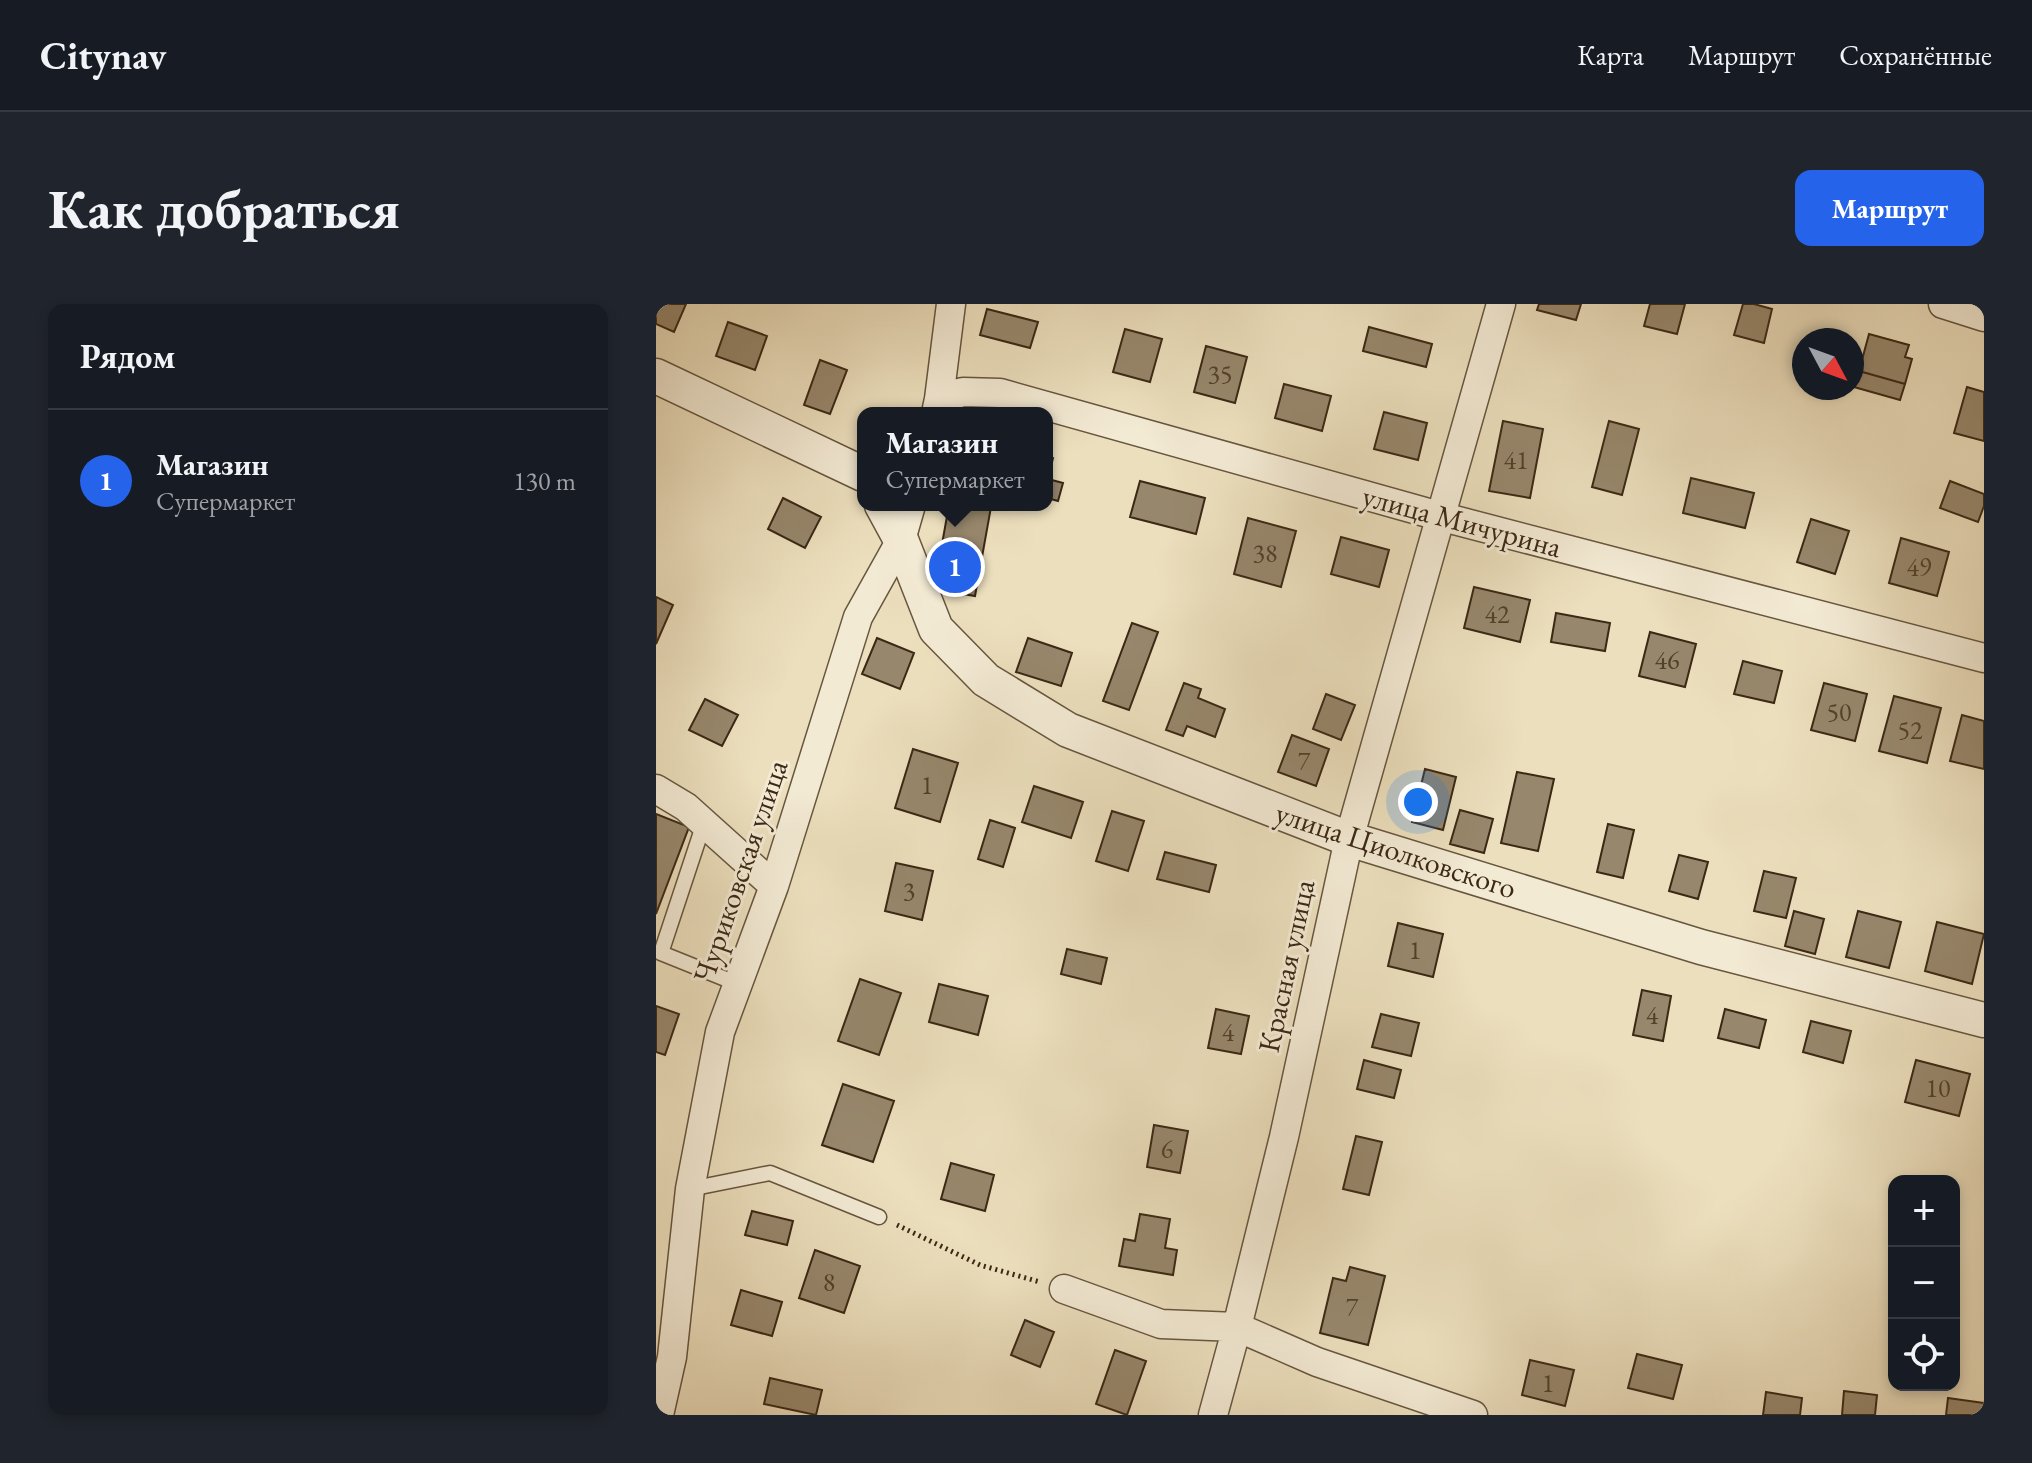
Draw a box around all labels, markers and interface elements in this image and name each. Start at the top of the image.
text: Citynav [40,31,166,80]
text: Карта [1577,37,1644,73]
text: Маршрут [1688,37,1795,73]
text: Сохранённые [1839,37,1992,73]
button: Маршрут [1795,170,1984,246]
text: Как добраться [48,172,400,245]
north arrow [1792,328,1864,400]
text: Рядом [80,334,175,378]
house number: 35 [1208,357,1232,391]
popup [857,407,1053,511]
text: Магазин [885,423,998,462]
house number: 41 [1504,443,1528,477]
text: Магазин [156,445,269,484]
text: Супермаркет [885,462,1025,496]
text: 1 [99,464,113,498]
text: 130 m [513,464,576,498]
street label: улица Мичурина [1358,476,1566,566]
text: Супермаркет [156,484,295,518]
house number: 38 [1253,536,1277,570]
pin: 1 [929,537,981,597]
house number: 49 [1907,550,1932,584]
house number: 42 [1485,597,1510,631]
house number: 46 [1655,643,1679,677]
house number: 50 [1827,695,1851,729]
house number: 52 [1898,713,1923,747]
house number: 7 [1298,744,1311,778]
street label: Чуриковская улица [684,754,796,988]
house number: 1 [921,768,933,802]
your location [1398,782,1438,822]
street label: улица Циолковского [1271,793,1521,907]
house number: 3 [903,874,915,908]
street label: Красная улица [1249,876,1323,1056]
house number: 1 [1409,933,1421,967]
house number: 4 [1646,998,1659,1032]
house number: 4 [1222,1015,1235,1049]
house number: 10 [1926,1071,1950,1105]
house number: 6 [1161,1132,1173,1166]
map controls [1888,1175,1960,1391]
button: + [1888,1175,1960,1247]
button: − [1888,1247,1960,1319]
house number: 8 [823,1265,835,1299]
house number: 7 [1346,1290,1359,1324]
button: locate [1888,1319,1960,1391]
house number: 1 [1542,1366,1554,1400]

